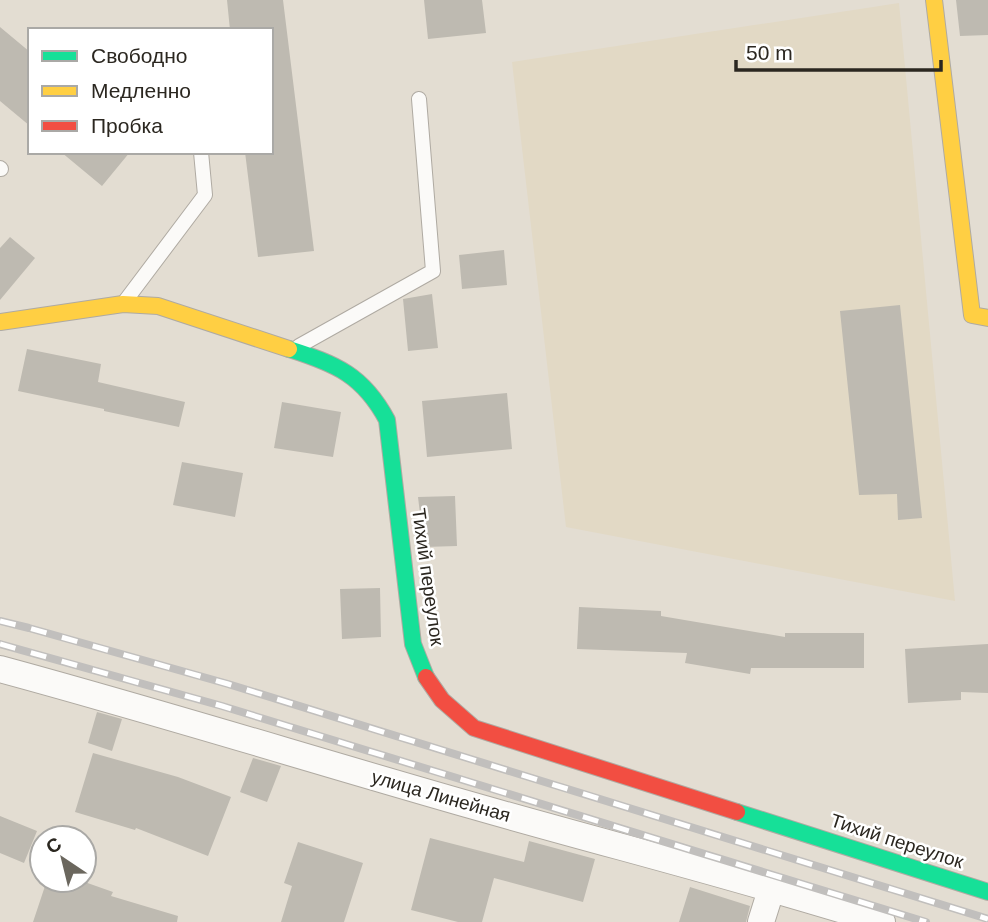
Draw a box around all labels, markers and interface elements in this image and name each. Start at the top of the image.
legend [28,28,273,154]
scale bar [736,28,941,72]
text: 50 m [746,41,793,64]
text: Свободно [91,44,188,67]
text: Медленно [91,79,191,102]
text: Пробка [91,114,163,137]
street label: Тихий переулок [408,507,448,648]
street label: улица Линейная [369,766,513,826]
street label: Тихий переулок [828,810,967,873]
north arrow [28,824,98,894]
text: С [42,833,65,858]

